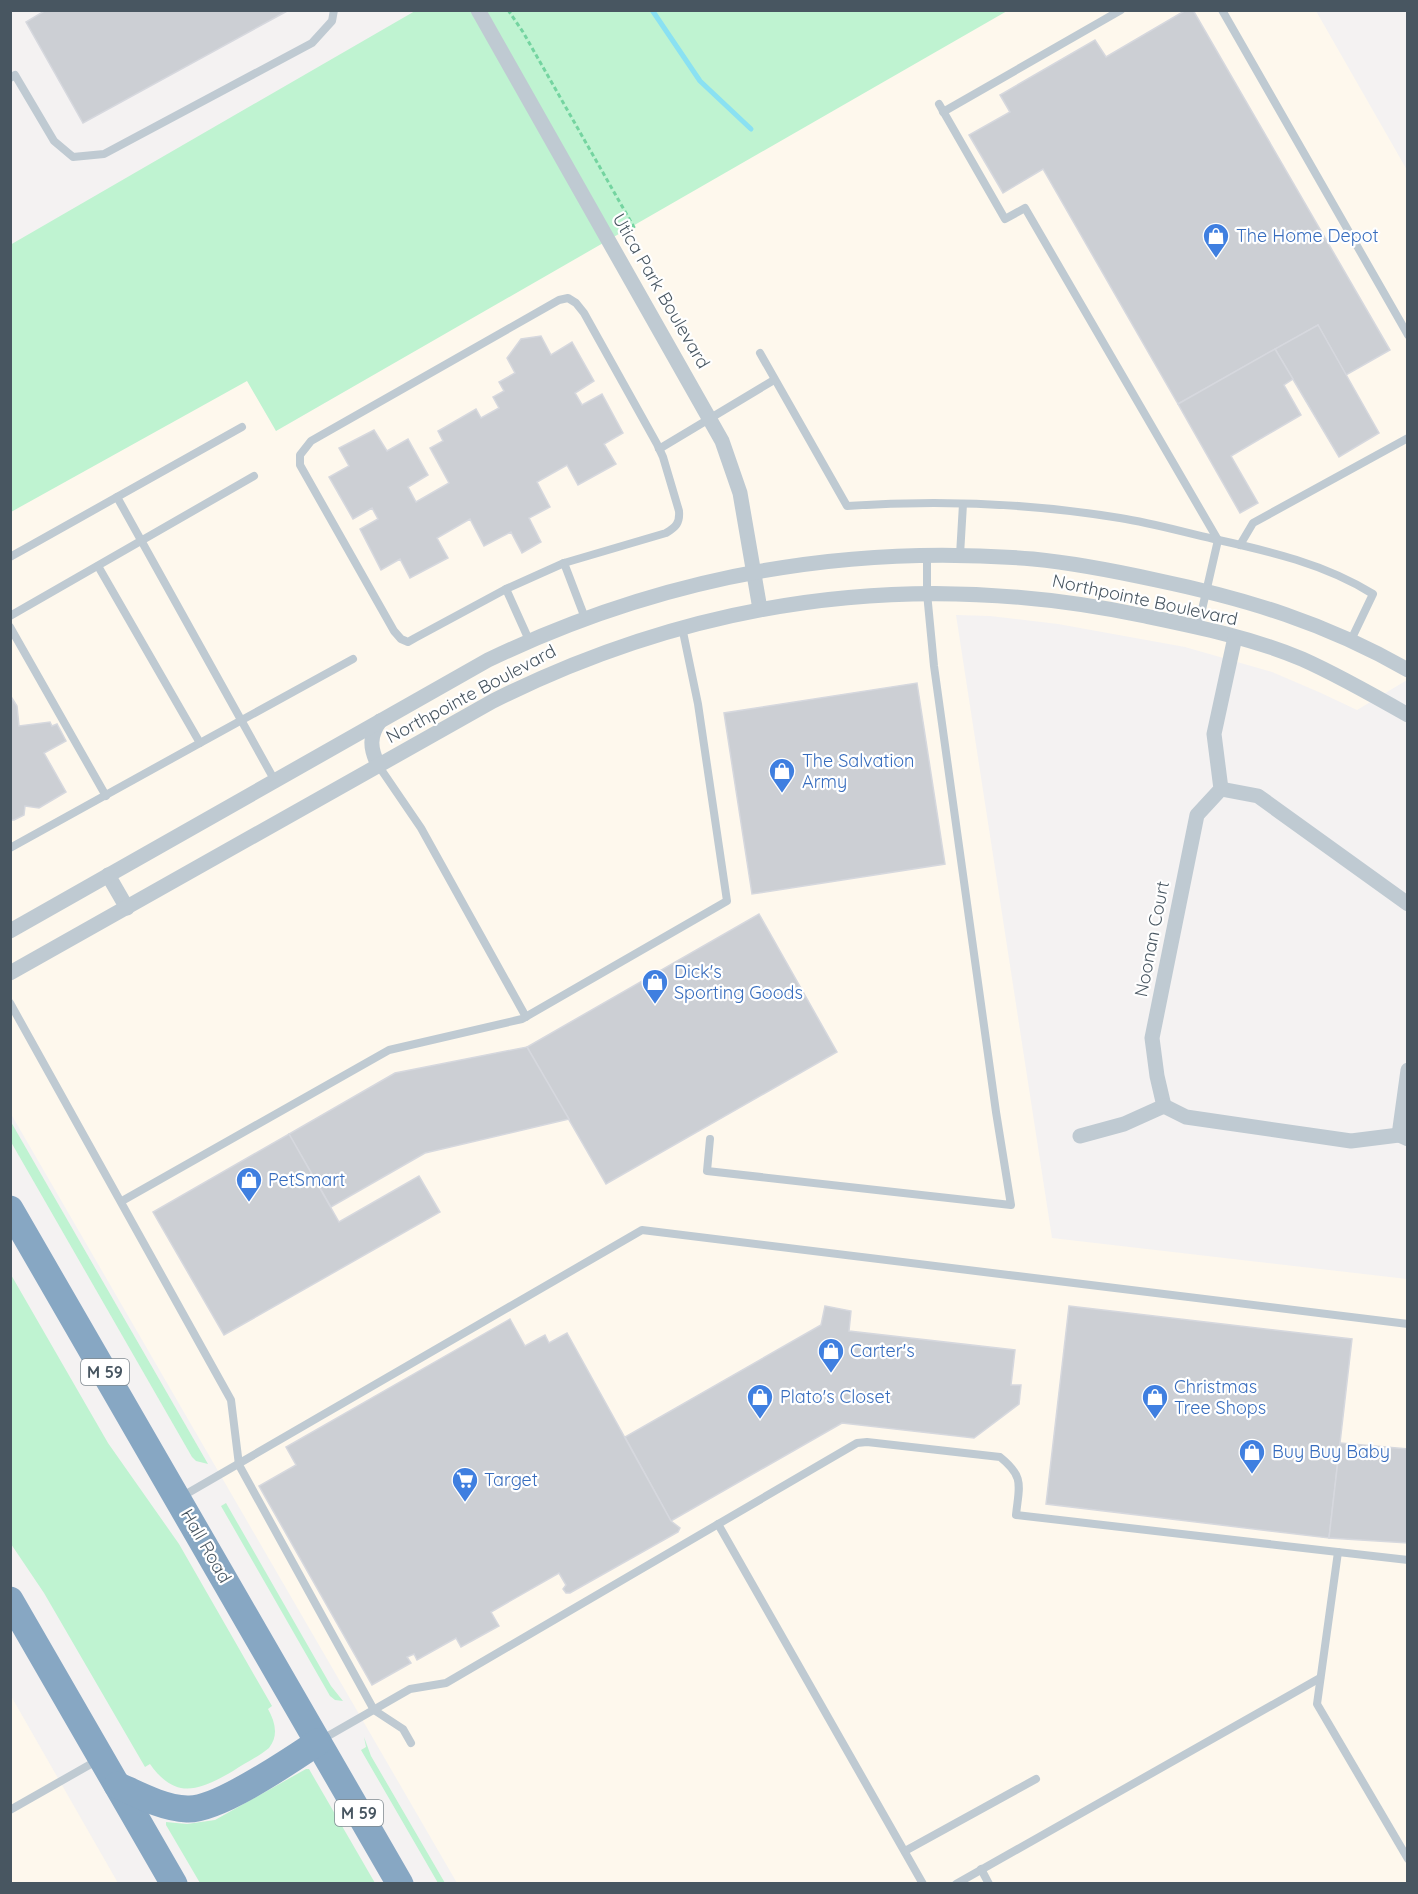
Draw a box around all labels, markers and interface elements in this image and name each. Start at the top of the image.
street label: Utica Park Boulevard [608,209,715,373]
shop icon: The Home Depot [1201,221,1231,259]
place label: The Home Depot [1236,224,1379,247]
street label: Northpointe Boulevard [1050,569,1240,630]
street label: Northpointe Boulevard [382,639,560,748]
place label: The Salvation Army [802,749,915,793]
shop icon: The Salvation Army [767,756,797,794]
street label: Noonan Court [1129,879,1174,999]
place label: Dick's Sporting Goods [674,960,803,1004]
shop icon: Dick's Sporting Goods [640,967,670,1005]
shop icon: PetSmart [234,1165,264,1203]
place label: PetSmart [268,1168,345,1191]
shop icon: Carter's [816,1336,846,1374]
place label: Carter's [850,1339,915,1362]
road number: M 59 [81,1359,129,1385]
place label: Christmas Tree Shops [1174,1375,1266,1419]
shop icon: Plato's Closet [745,1382,775,1420]
shop icon: Christmas Tree Shops [1140,1382,1170,1420]
place label: Plato's Closet [780,1385,891,1408]
shop icon: Buy Buy Baby [1237,1437,1267,1475]
place label: Buy Buy Baby [1272,1440,1390,1463]
supermarket icon: Target [450,1465,480,1503]
place label: Target [484,1468,538,1491]
street label: Hall Road [176,1505,237,1587]
road number: M 59 [335,1800,383,1826]

